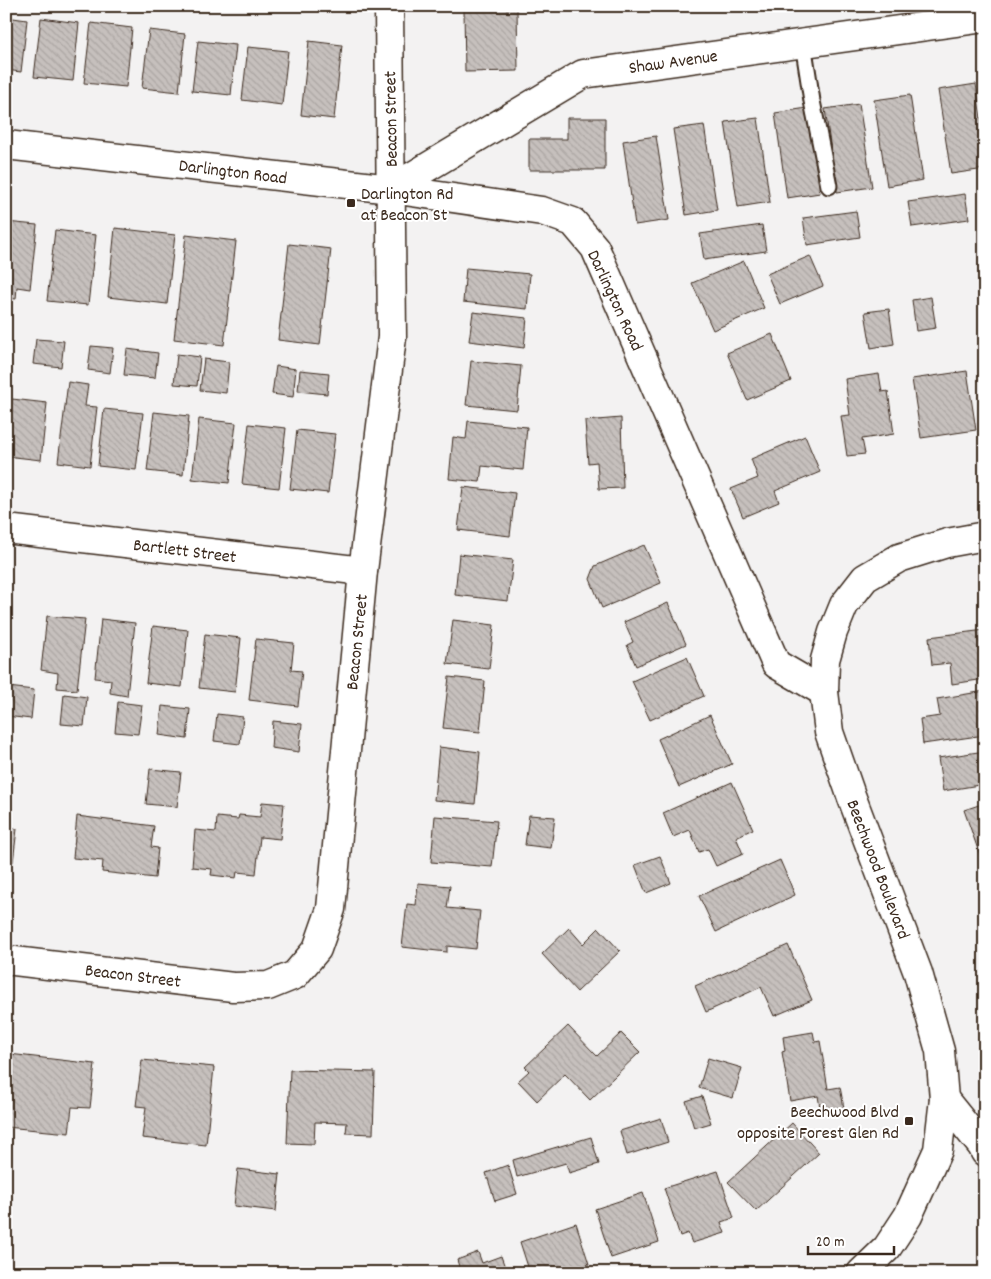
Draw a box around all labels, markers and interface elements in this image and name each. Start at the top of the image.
street label: Shaw Avenue [627,45,720,82]
street label: Beacon Street [379,70,406,167]
street label: Darlington Road [177,154,288,193]
place label: Darlington Rd at Beacon St [361,183,453,229]
marker: Darlington Rd at Beacon St [345,197,357,209]
street label: Darlington Road [579,246,648,356]
street label: Bartlett Street [132,534,238,571]
street label: Beacon Street [341,593,376,691]
street label: Beechwood Boulevard [839,797,915,943]
street label: Beacon Street [83,959,182,996]
place label: Beechwood Blvd opposite Forest Glen Rd [737,1101,899,1147]
marker: Beechwood Blvd opposite Forest Glen Rd [903,1115,915,1127]
scale bar [808,1224,895,1256]
text: 20 m [816,1232,844,1254]

